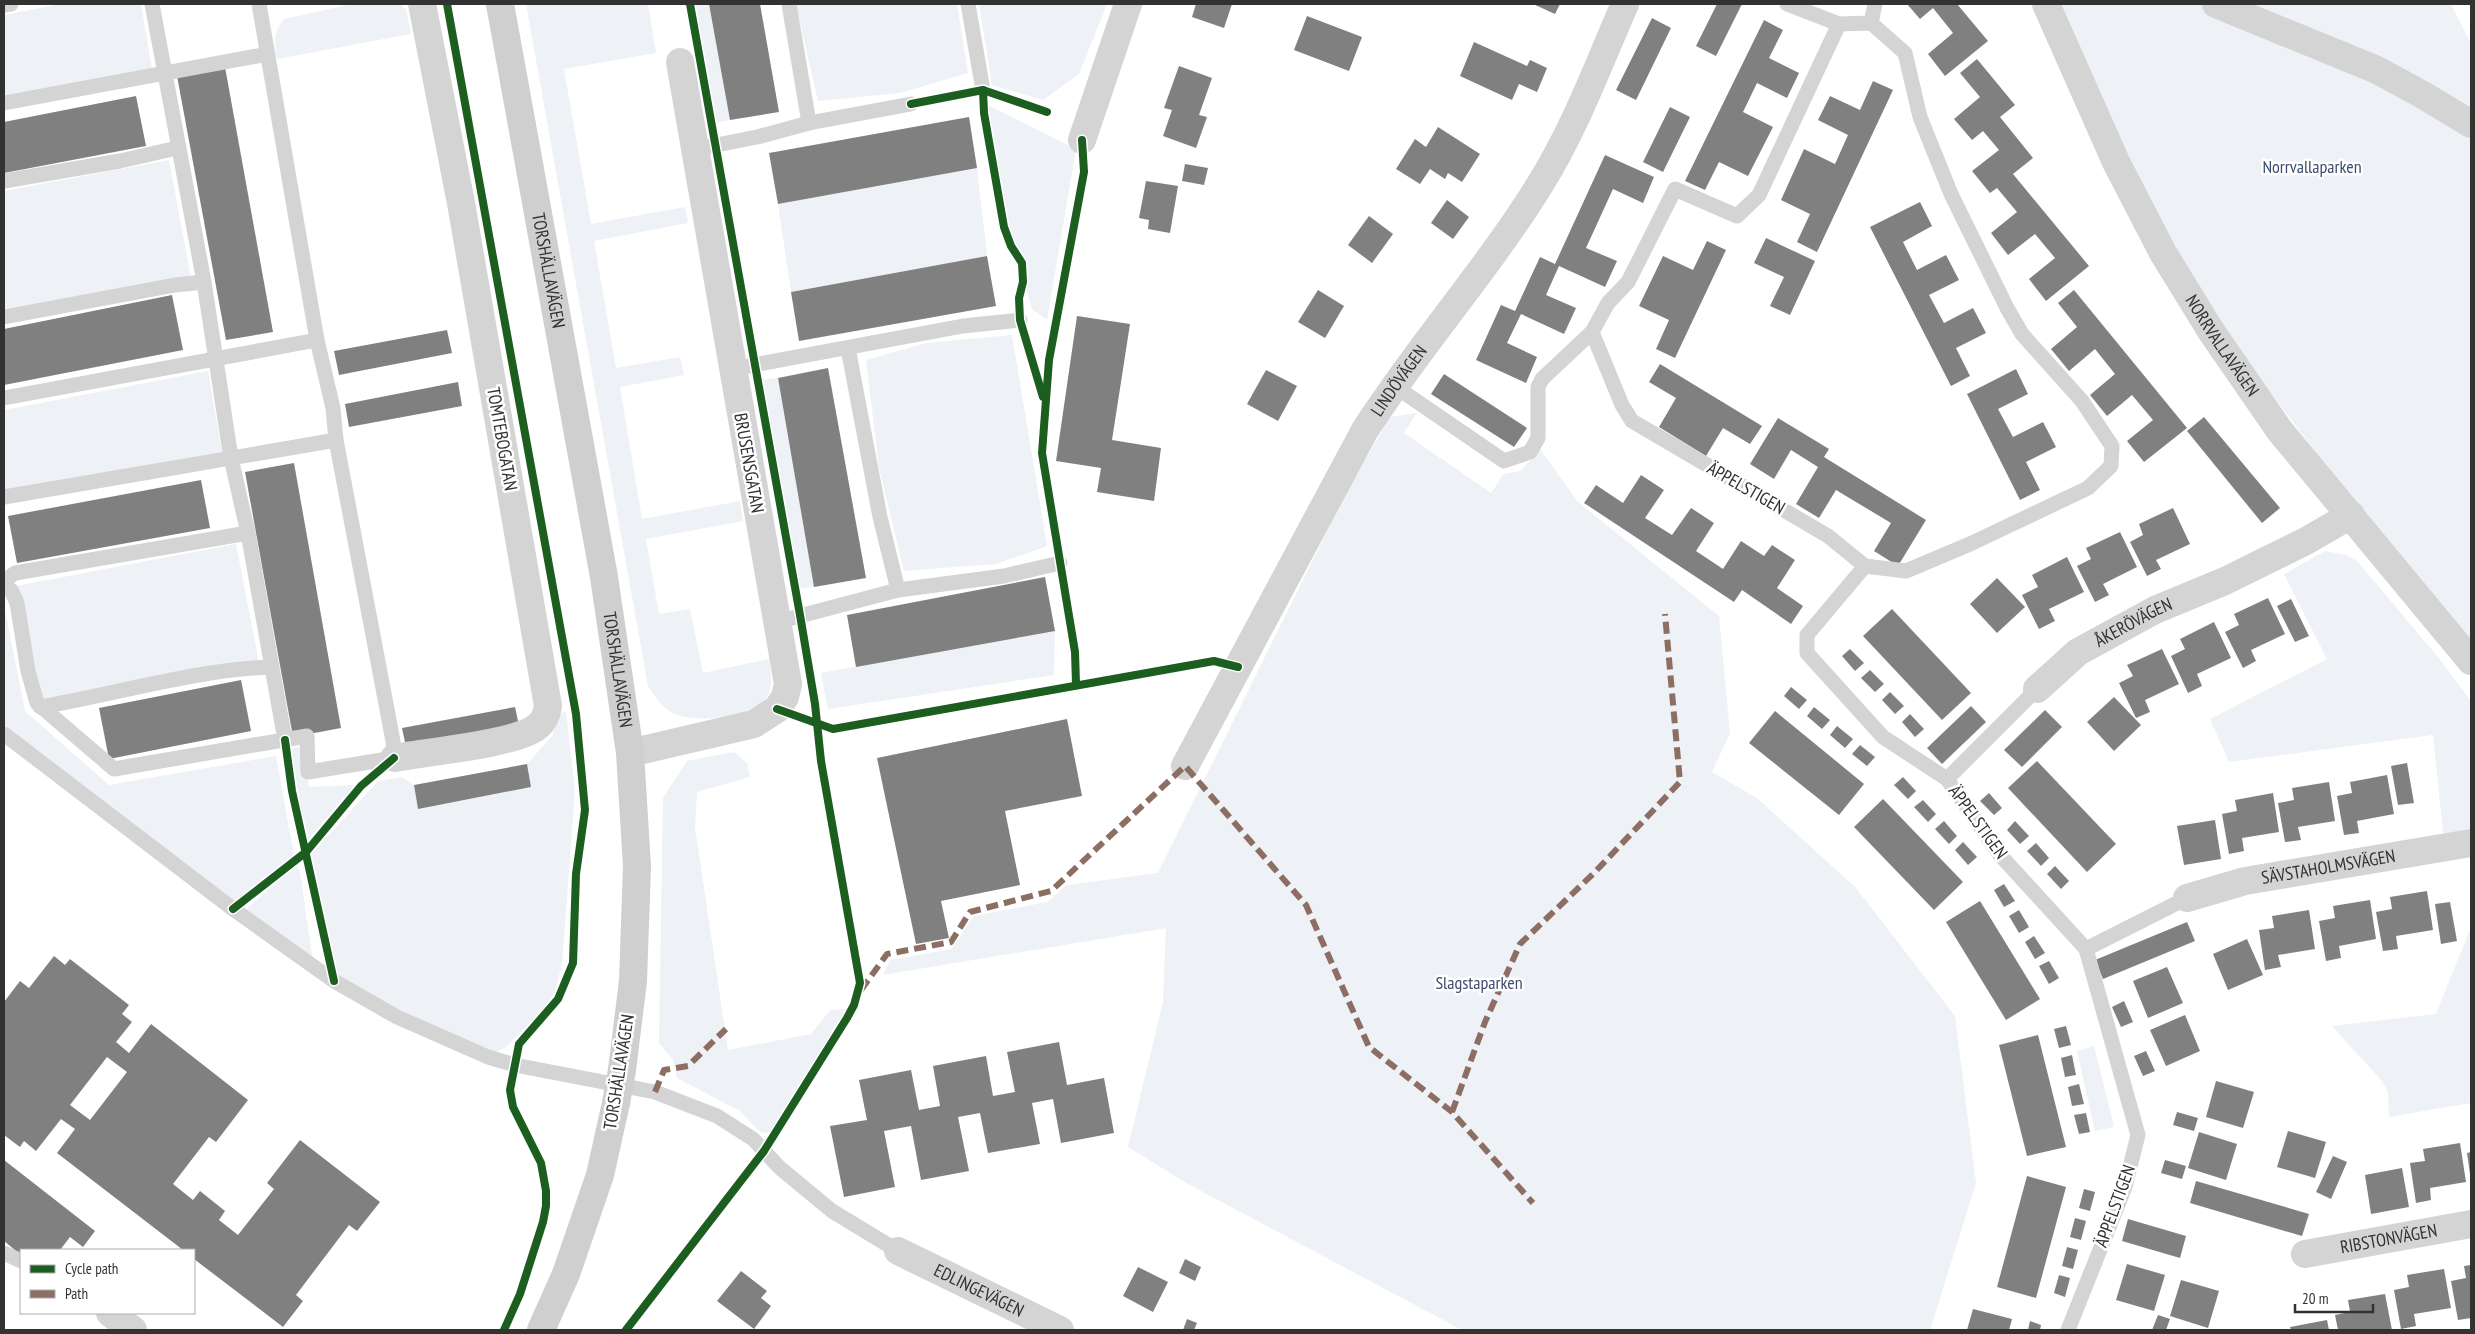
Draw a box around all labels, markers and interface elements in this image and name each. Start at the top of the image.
park label: Norrvallaparken [2262,155,2362,178]
street label: TORSHÄLLAVÄGEN [527,211,571,330]
street label: NORRVALLAVÄGEN [2180,290,2265,400]
street label: LINDÖVÄGEN [1365,340,1432,421]
street label: TOMTEBOGATAN [482,385,523,492]
street label: BRUSENSGATAN [729,411,770,515]
street label: ÄPPELSTIGEN [1703,456,1789,519]
street label: ÅKERÖVÄGEN [2090,592,2175,652]
street label: TORSHÄLLAVÄGEN [598,610,638,729]
street label: ÄPPELSTIGEN [1944,780,2013,863]
street label: SÄVSTAHOLMSVÄGEN [2260,844,2397,889]
park label: Slagstaparken [1435,971,1523,994]
street label: TORSHÄLLAVÄGEN [598,1013,639,1131]
street label: ÄPPELSTIGEN [2089,1161,2140,1250]
street label: RIBSTONVÄGEN [2338,1218,2439,1258]
legend [20,1249,195,1314]
street label: EDLINGEVÄGEN [930,1258,1028,1322]
text: Cycle path [65,1259,118,1278]
scale bar [2295,1282,2372,1314]
text: Path [65,1284,88,1303]
text: 20 m [2302,1289,2328,1308]

